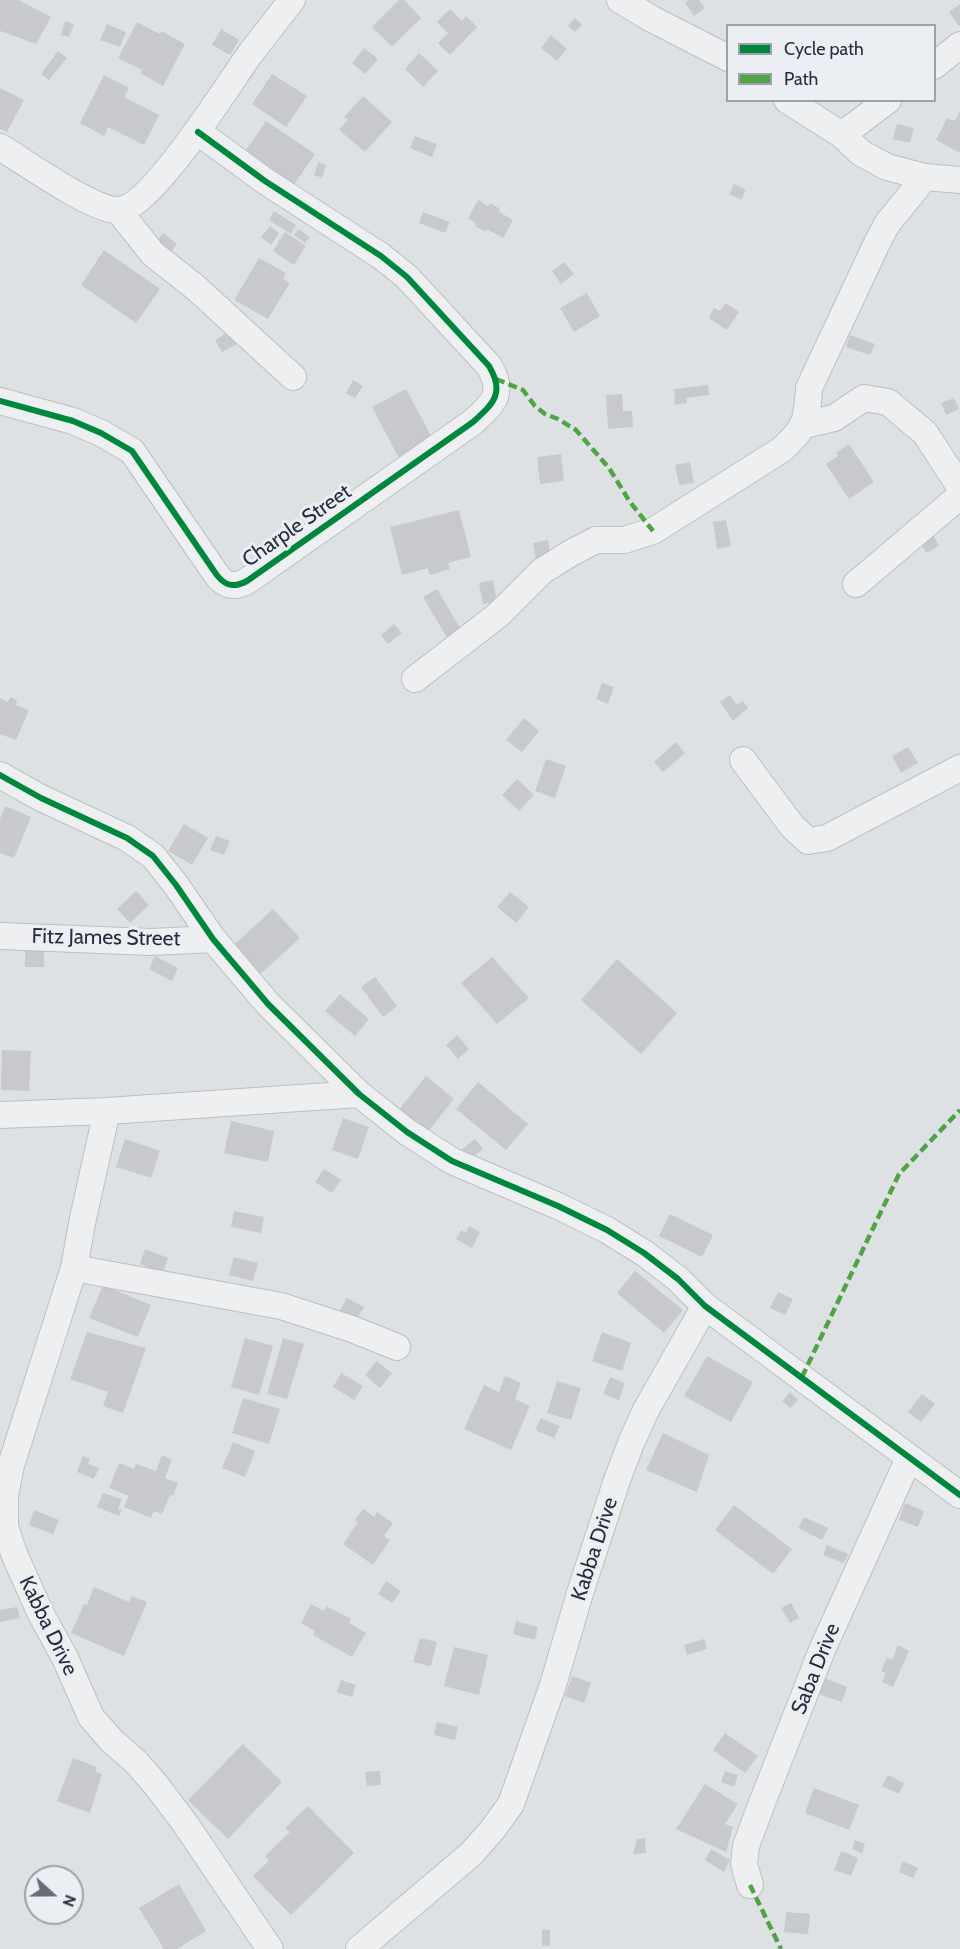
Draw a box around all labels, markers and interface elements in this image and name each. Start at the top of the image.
legend [726,24,936,102]
text: Cycle path [784,38,864,60]
text: Path [784,68,818,90]
street label: Charple Street [238,479,356,573]
street label: Fitz James Street [31,924,181,952]
street label: Kabba Drive [566,1494,624,1604]
street label: Kabba Drive [13,1572,83,1680]
street label: Saba Drive [786,1620,846,1718]
north arrow [24,1865,84,1925]
text: N [59,1892,80,1910]

